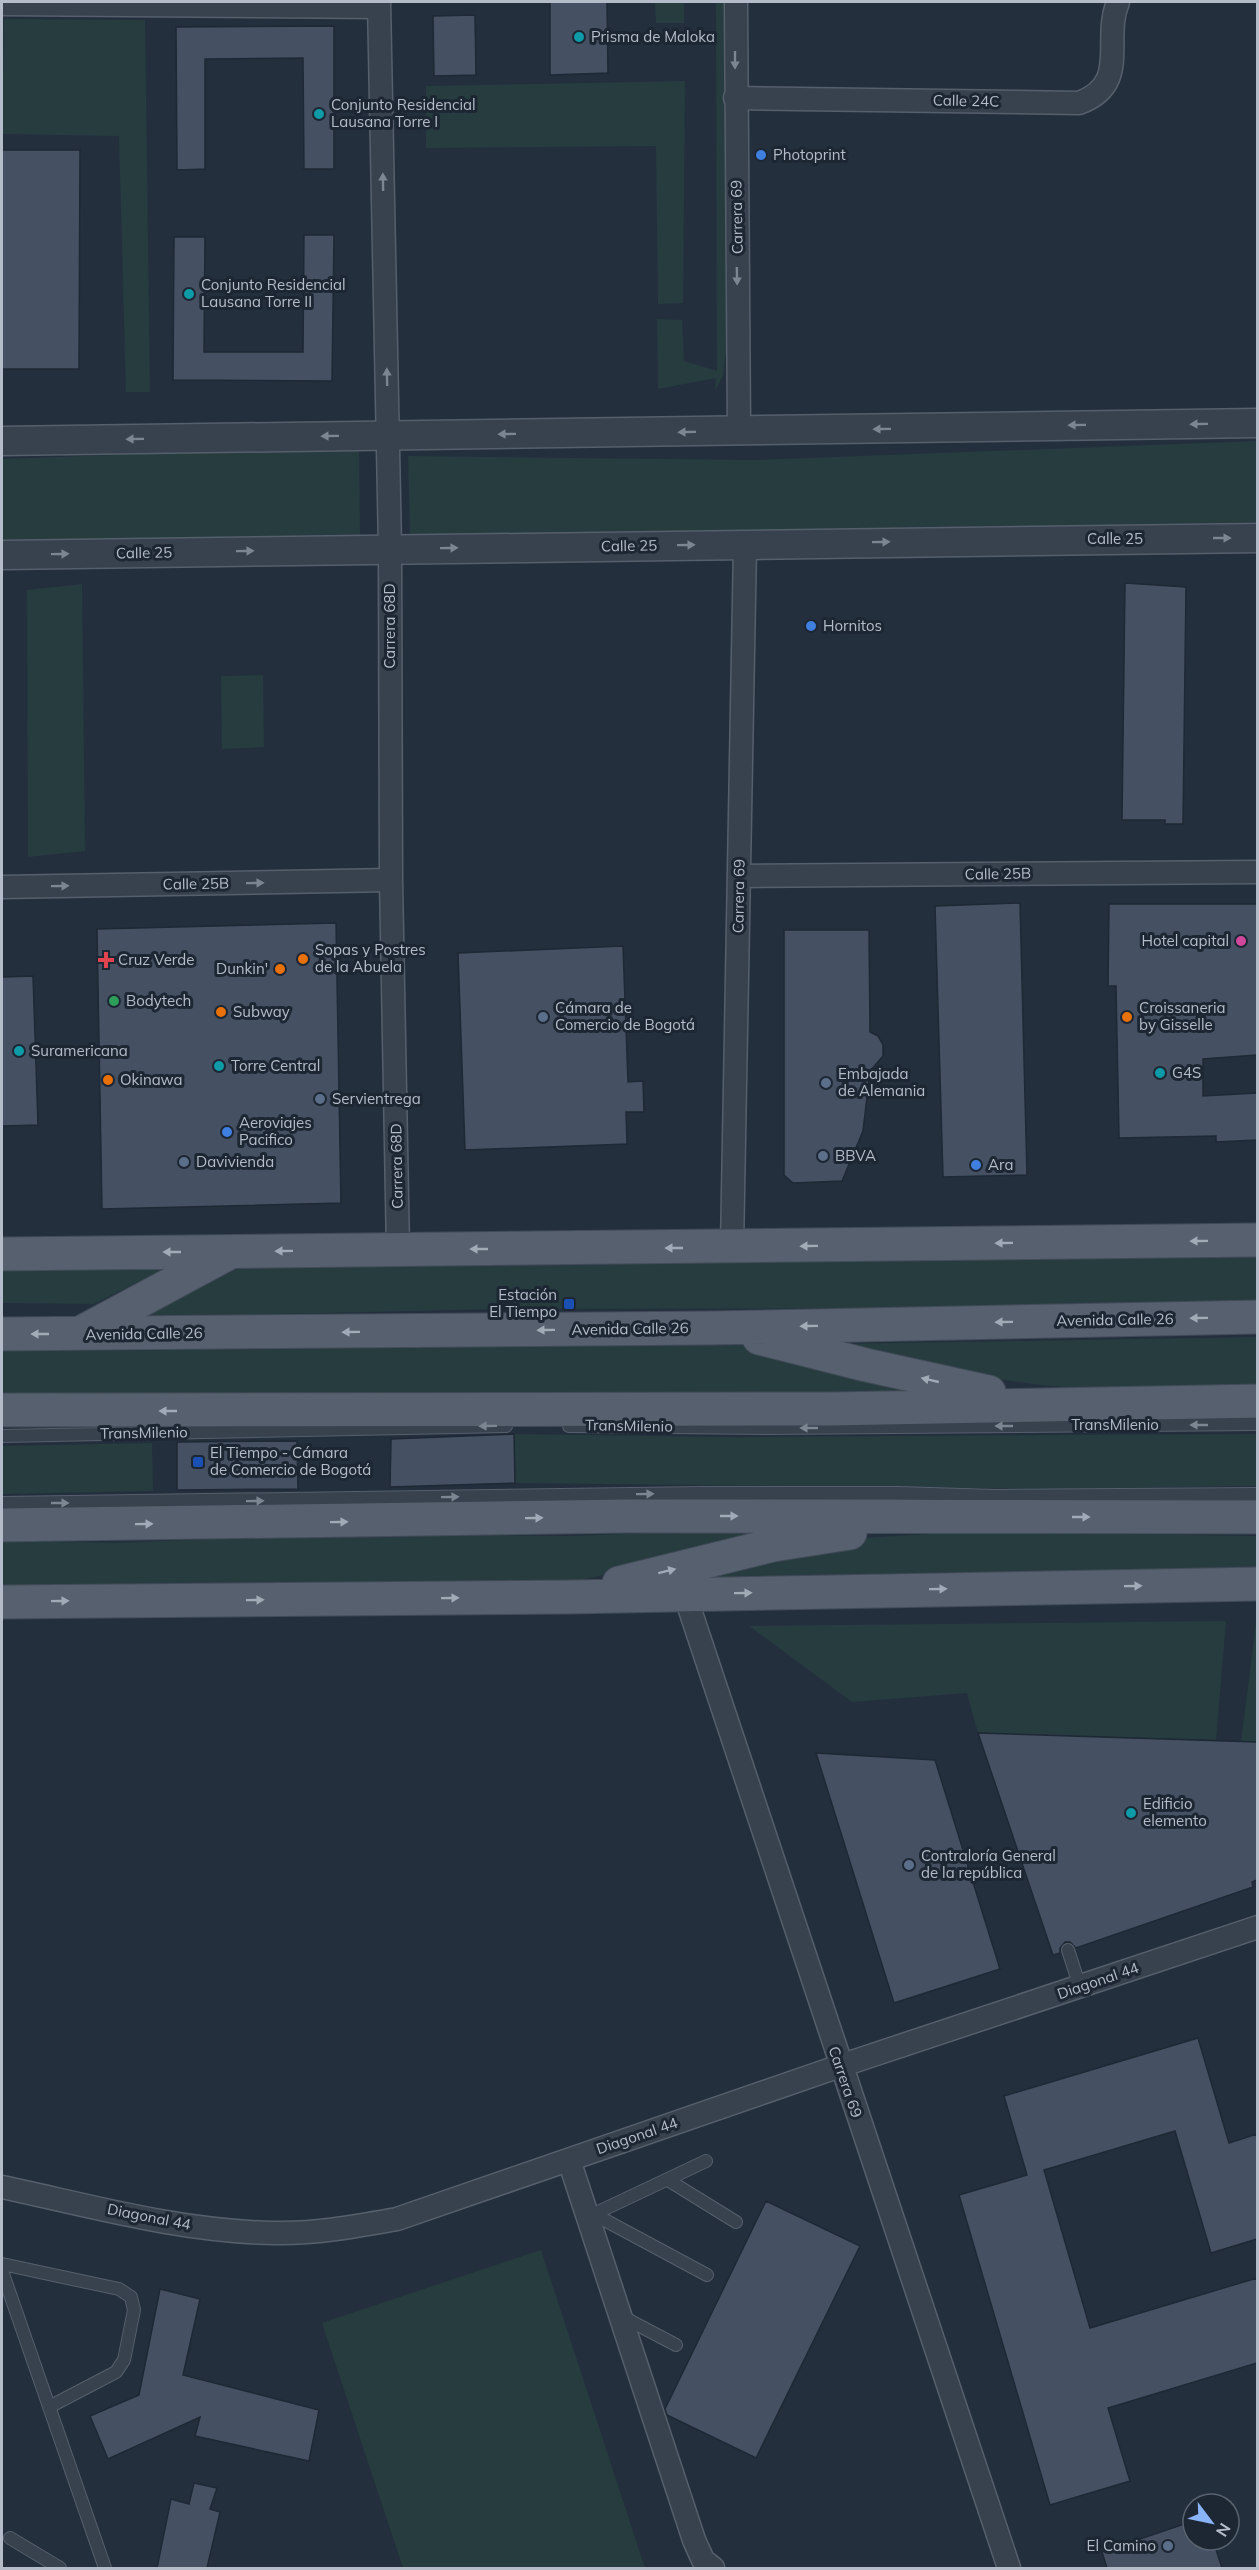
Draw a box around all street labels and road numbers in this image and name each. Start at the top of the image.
street label: Calle 24C [933,90,999,111]
street label: Carrera 69 [726,180,747,254]
street label: Calle 25 [1087,529,1143,548]
street label: Calle 25 [601,536,657,555]
street label: Calle 25 [116,543,172,562]
street label: Carrera 68D [380,583,399,669]
street label: Carrera 69 [728,859,749,933]
street label: Calle 25B [965,863,1031,884]
street label: Calle 25B [163,873,229,894]
street label: Carrera 68D [386,1123,407,1209]
street label: Avenida Calle 26 [1056,1309,1174,1330]
street label: Avenida Calle 26 [571,1318,689,1339]
street label: Avenida Calle 26 [85,1323,203,1344]
street label: TransMilenio [585,1415,673,1436]
street label: TransMilenio [1071,1415,1159,1434]
street label: TransMilenio [100,1422,188,1443]
street label: Diagonal 44 [1055,1958,1141,2003]
street label: Carrera 69 [824,2044,867,2120]
street label: Diagonal 44 [594,2113,680,2158]
street label: Diagonal 44 [106,2199,192,2234]

